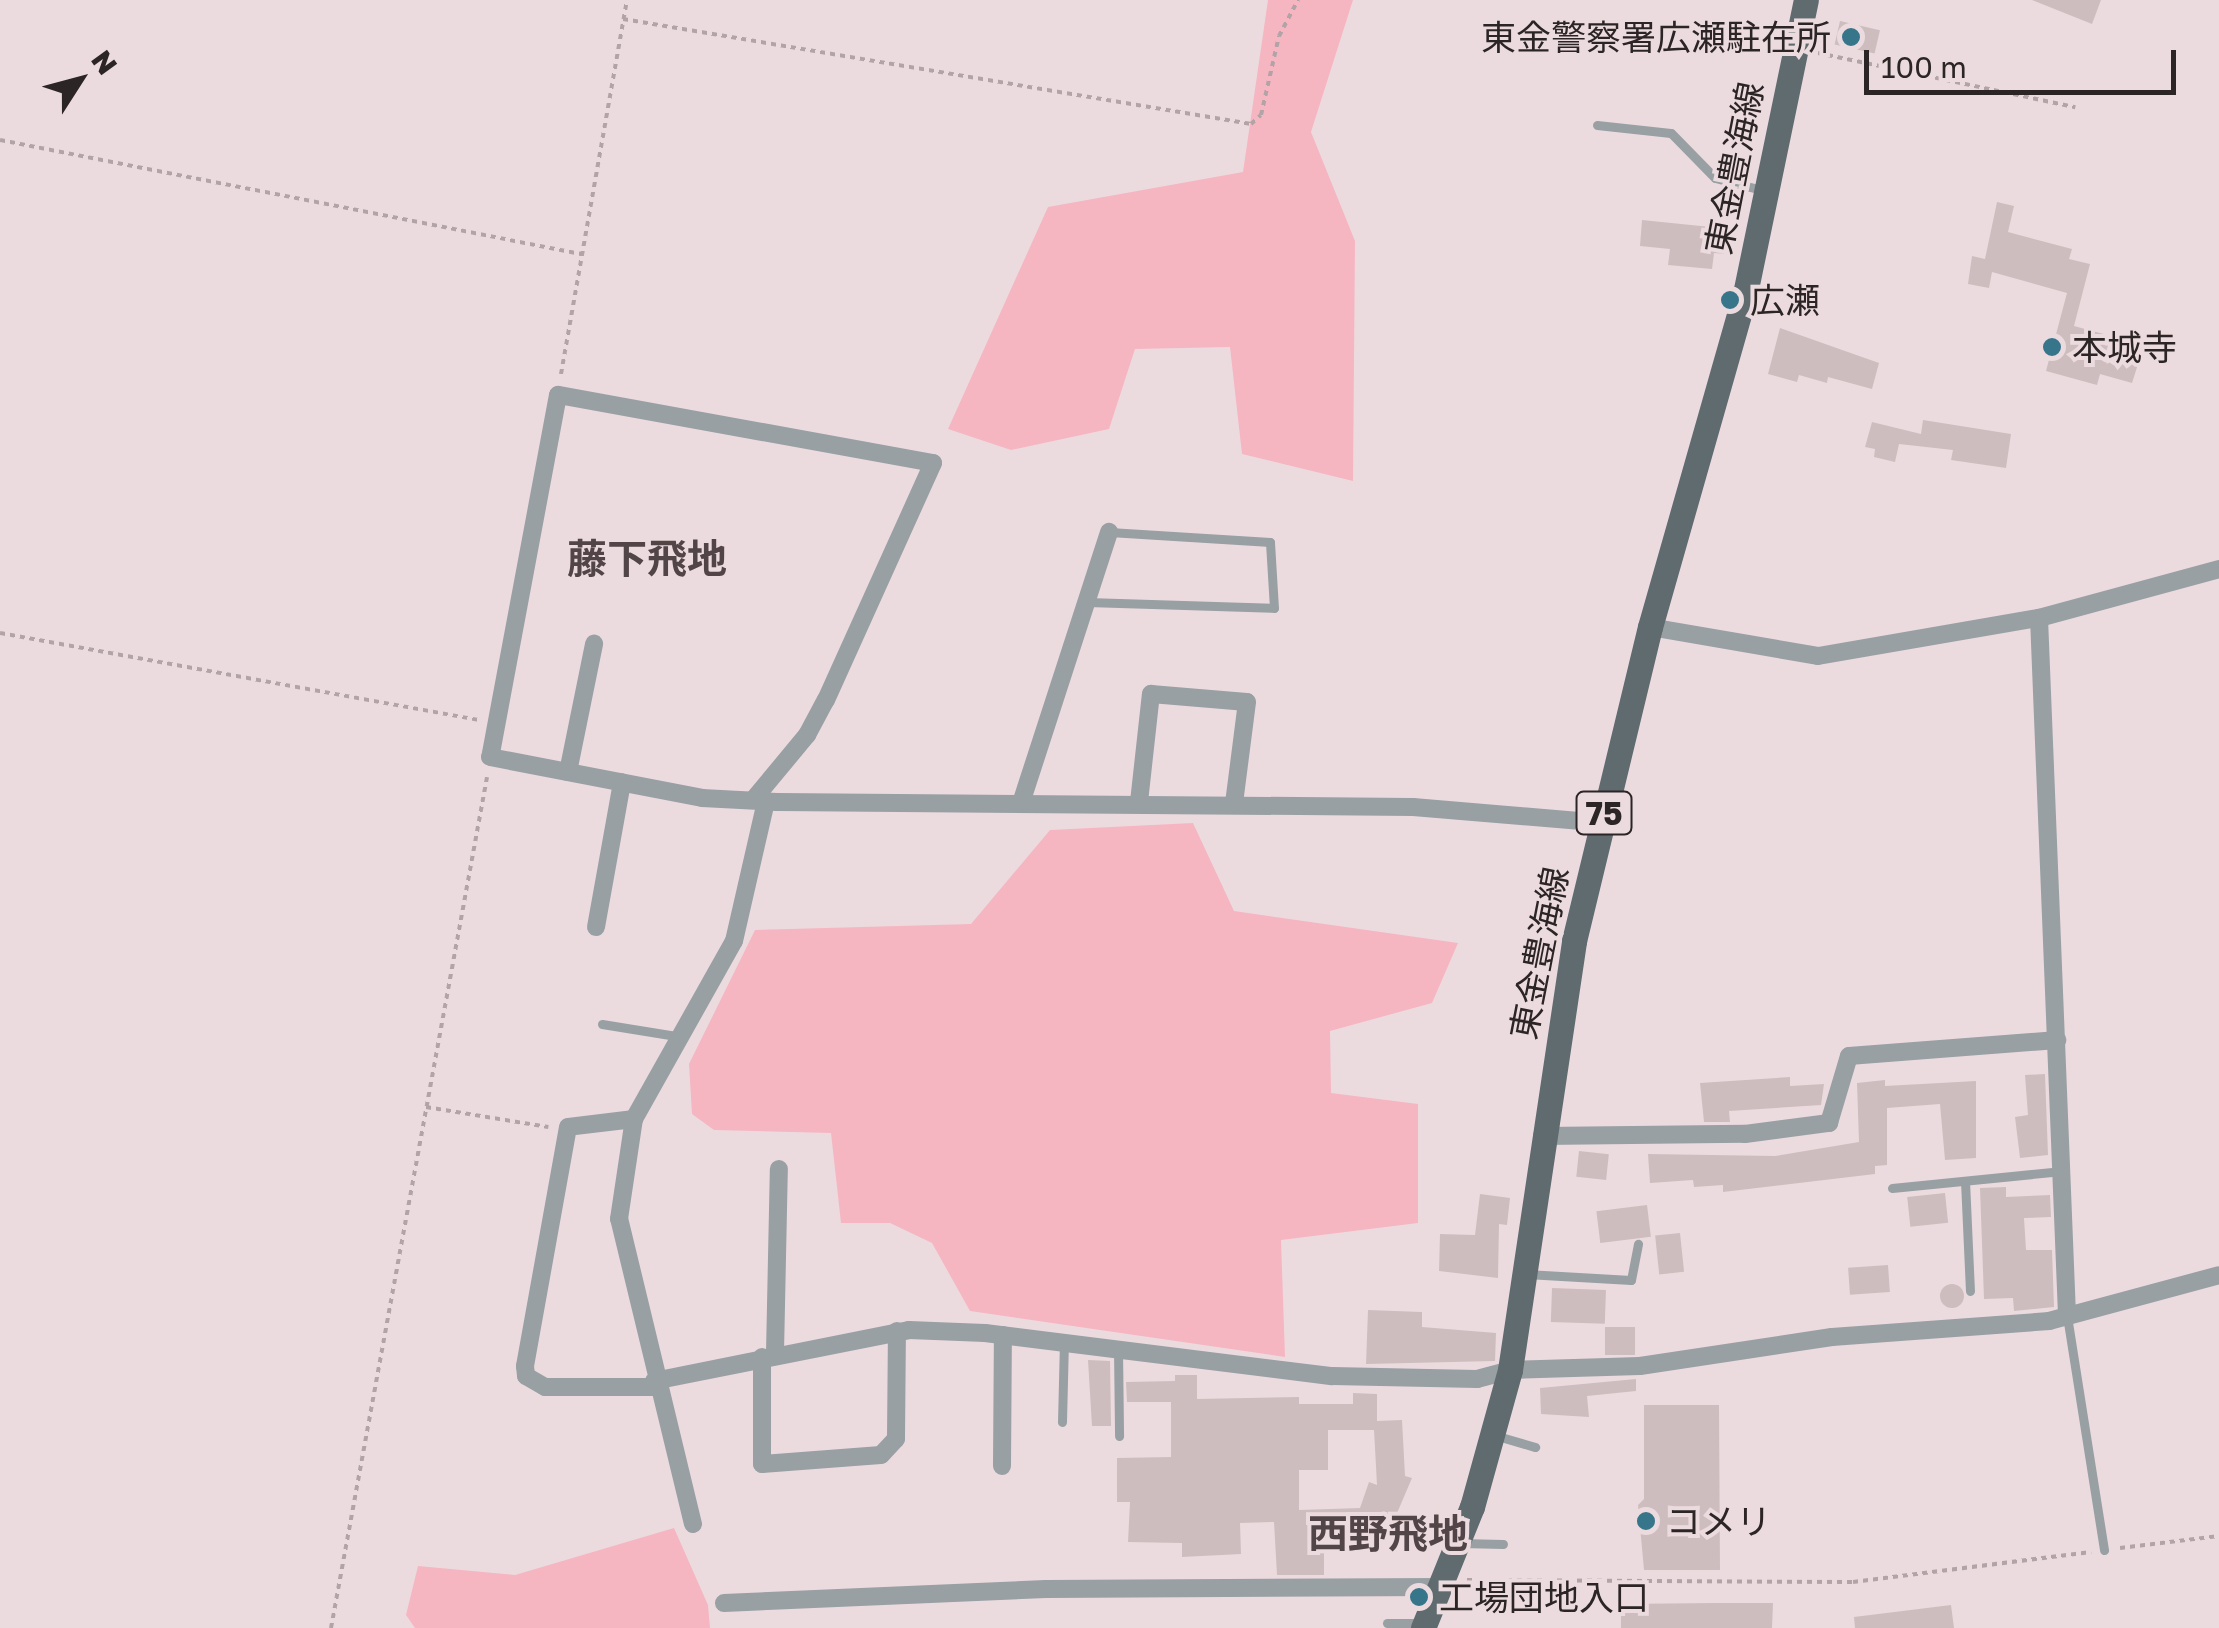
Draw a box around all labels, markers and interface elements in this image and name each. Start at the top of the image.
place label: 東金警察署広瀬駐在所 [1481,16,1831,58]
marker: 東金警察署広瀬駐在所 [1840,26,1862,48]
north arrow [30,30,130,130]
scale bar [1869,30,2182,92]
text: N [85,44,124,80]
text: 100 m [1881,49,1967,85]
street label: 東金豊海線 [1697,78,1771,258]
place label: 広瀬 [1750,279,1820,321]
marker: 広瀬 [1719,289,1741,311]
place label: 本城寺 [2072,326,2177,368]
marker: 本城寺 [2041,336,2063,358]
district label: 藤下飛地 [567,534,727,582]
road number: 75 [1574,786,1634,840]
street label: 東金豊海線 [1502,863,1576,1043]
place label: コメリ [1666,1500,1771,1542]
district label: 西野飛地 [1308,1509,1468,1557]
marker: コメリ [1635,1510,1657,1532]
place label: 工場団地入口 [1439,1576,1649,1618]
marker: 工場団地入口 [1408,1586,1430,1608]

